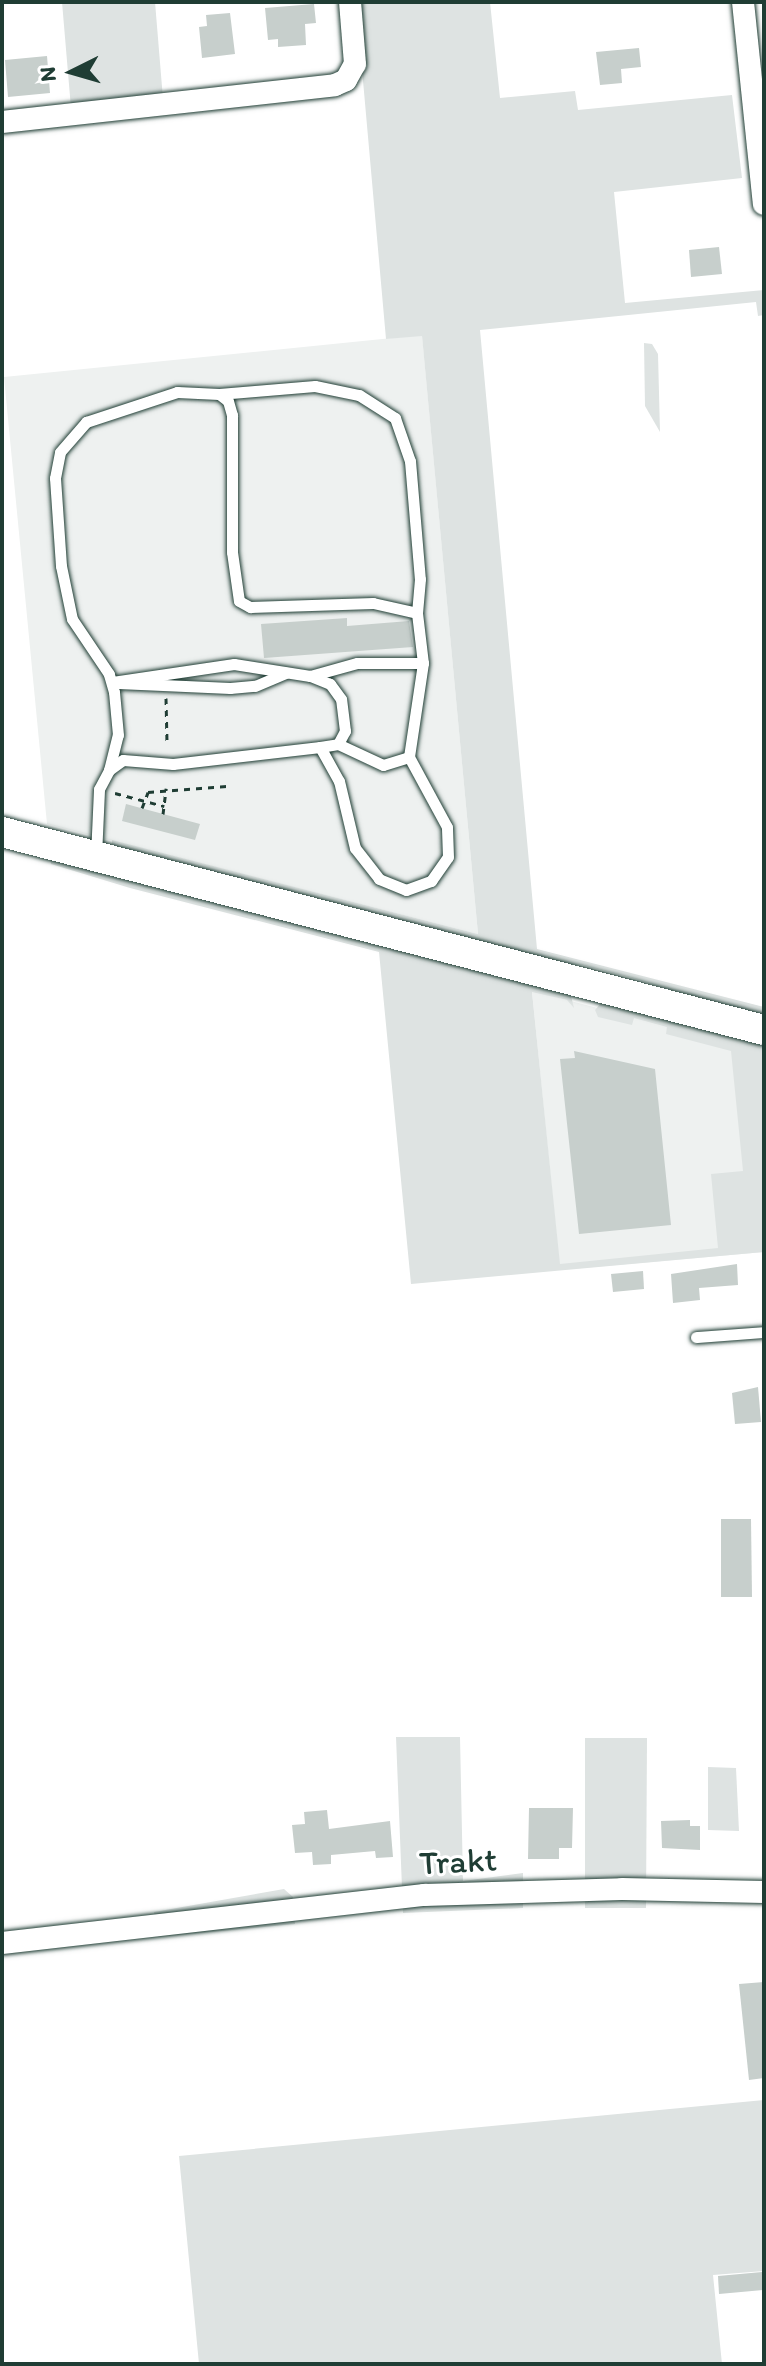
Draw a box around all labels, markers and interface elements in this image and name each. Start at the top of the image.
north arrow [32,32,112,112]
text: N [33,66,62,83]
street label: Trakt [418,1839,498,1883]

